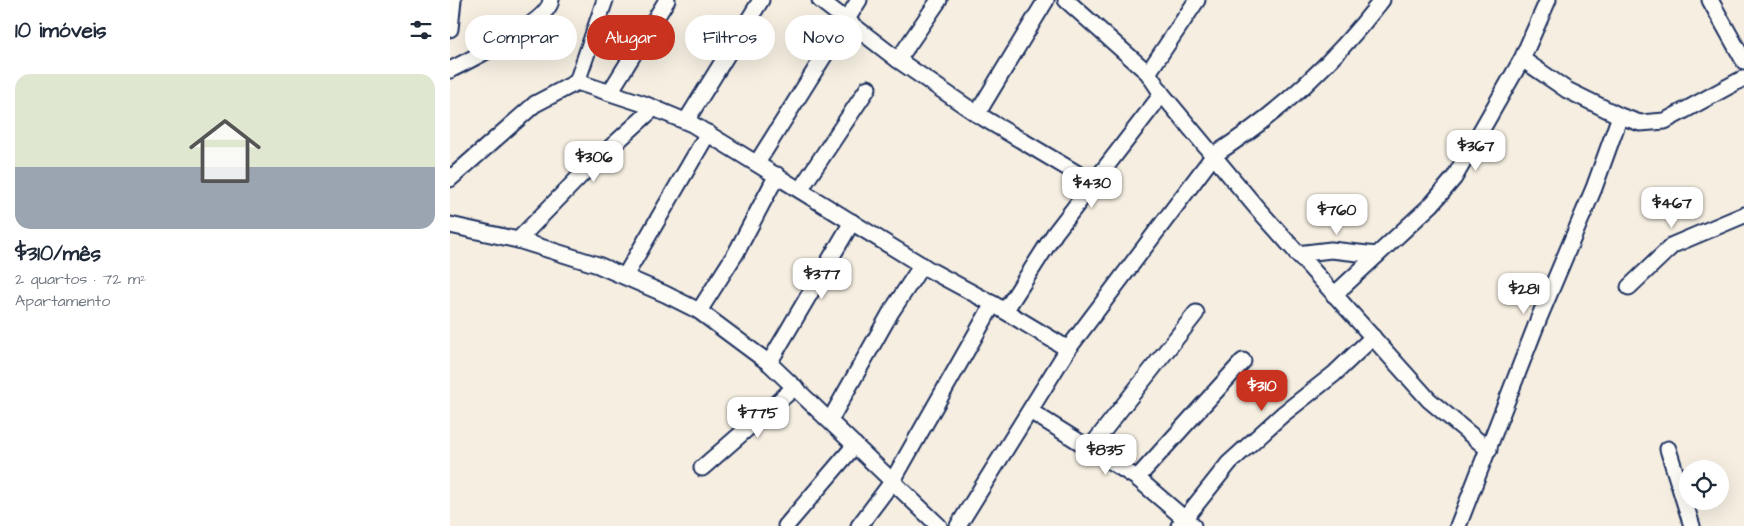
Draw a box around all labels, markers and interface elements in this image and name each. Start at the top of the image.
chip: Comprar [465,15,577,60]
chip: Alugar [587,15,675,60]
chip: Filtros [685,15,775,60]
chip: Novo [785,15,862,60]
text: 10 imóveis [15,16,107,45]
icon: filters [407,16,435,44]
icon: home [180,106,270,196]
pin: $367 [1446,130,1506,172]
text: $367 [1458,135,1494,157]
pin: $306 [564,140,624,183]
text: $306 [575,146,613,168]
pin: $430 [1062,166,1122,209]
text: $430 [1073,172,1111,194]
pin: $467 [1642,186,1702,229]
text: $467 [1652,192,1692,214]
pin: $760 [1307,194,1367,236]
text: $760 [1318,199,1356,221]
text: $310/mês [15,239,101,268]
pin: $377 [792,258,852,300]
text: $377 [804,263,840,285]
text: 2 quartos · 72 m² [15,268,146,290]
pin: $281 [1494,272,1554,315]
text: $281 [1509,278,1539,300]
text: Apartamento [15,290,110,312]
pin: $310 [1232,370,1292,412]
text: $310 [1247,375,1277,397]
pin: $775 [728,396,788,439]
text: $775 [738,402,778,424]
pin: $835 [1076,434,1136,476]
text: $835 [1087,439,1125,461]
map controls [1679,460,1729,510]
button: locate [1679,460,1729,510]

